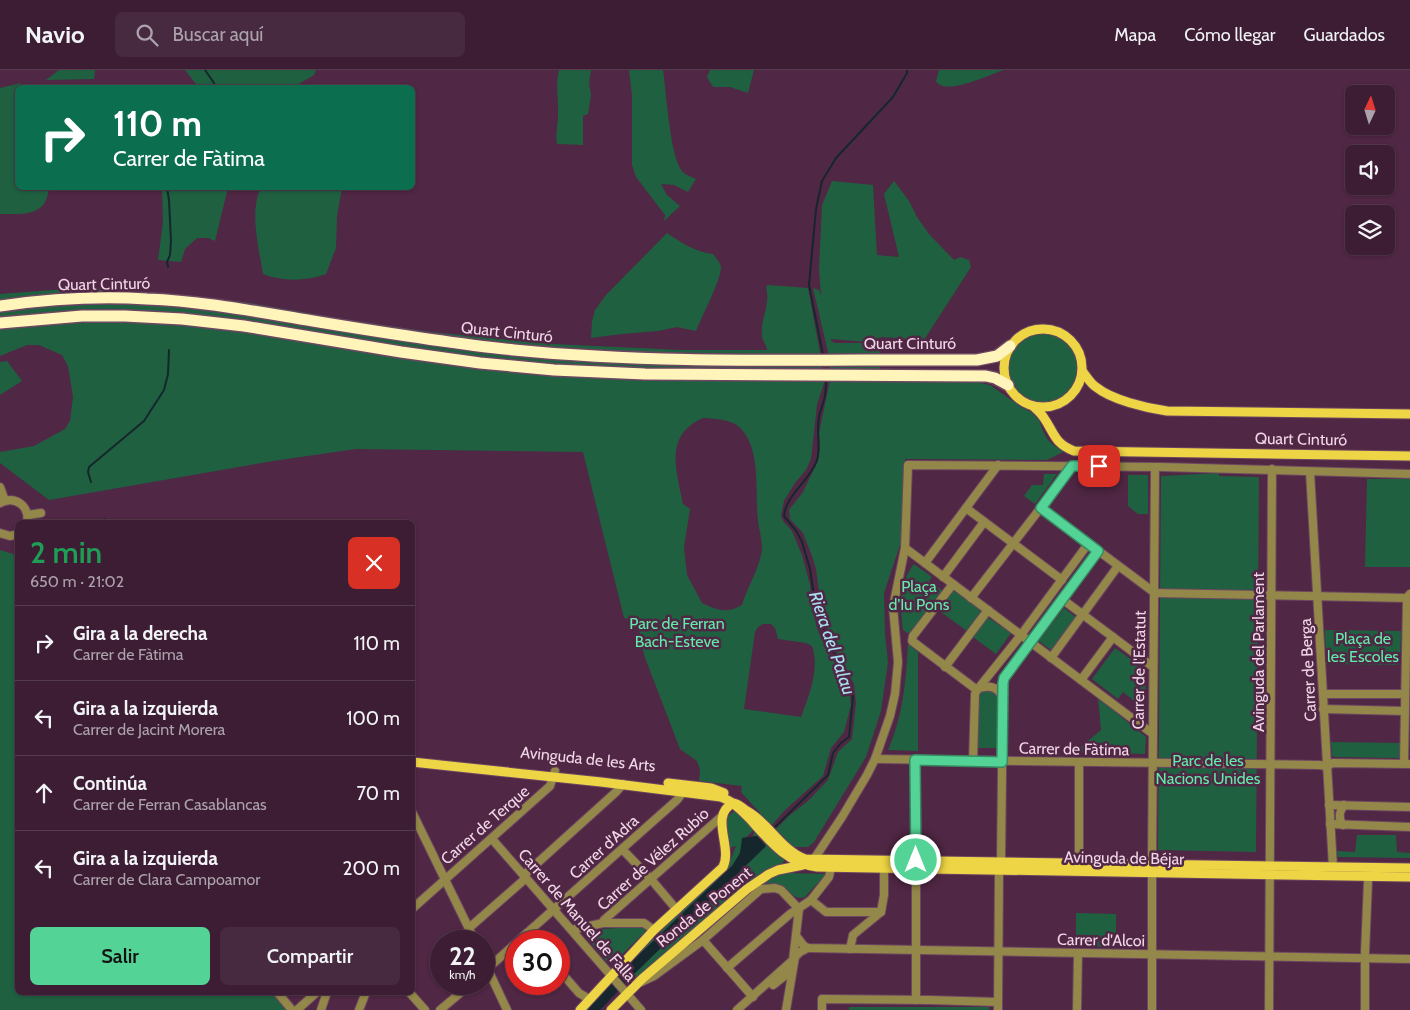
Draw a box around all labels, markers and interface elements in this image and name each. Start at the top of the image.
search box [115,12,465,57]
text: Navio [25,20,85,49]
icon: search [133,21,161,49]
text: Buscar aquí [173,23,263,46]
text: Mapa [1114,24,1156,46]
text: Cómo llegar [1184,24,1276,46]
text: Guardados [1304,24,1385,46]
north arrow [1345,85,1395,135]
map controls [1345,85,1395,255]
text: 110 m [113,102,202,145]
icon: right [30,105,95,170]
text: Carrer de Fàtima [113,145,265,172]
button: sound [1345,145,1395,195]
button: layers [1345,205,1395,255]
street label: Quart Cinturó [58,274,151,294]
street label: Quart Cinturó [460,318,554,346]
street label: Quart Cinturó [864,334,956,353]
street label: Quart Cinturó [1255,429,1348,449]
pin [1078,445,1120,487]
icon: arrive [1085,452,1113,480]
text: 2 min [30,534,102,571]
button: close [348,537,400,589]
street label: Avinguda del Parlament [1249,571,1268,732]
text: 650 m · 21:02 [30,572,124,591]
park label: Plaça d'Iu Pons [889,577,950,614]
water label: Riera del Palau [804,588,860,698]
street label: Carrer de l'Estatut [1128,610,1150,730]
park label: Parc de Ferran Bach-Esteve [629,614,725,651]
street label: Carrer de Berga [1296,618,1320,722]
text: Gira a la derecha [73,622,208,645]
icon: right [30,629,58,657]
park label: Plaça de les Escoles [1327,629,1399,666]
text: 110 m [353,632,400,655]
text: Carrer de Fàtima [73,645,183,664]
text: Gira a la izquierda [73,697,218,720]
icon: left [30,704,58,732]
text: 100 m [346,707,400,730]
text: Carrer de Jacint Morera [73,720,225,739]
street label: Carrer de Fàtima [1019,739,1130,759]
street label: Avinguda de les Arts [520,742,657,776]
park label: Parc de les Nacions Unides [1156,751,1261,788]
text: Continúa [73,772,147,795]
icon: ahead [30,779,58,807]
street label: Carrer de Terque [437,781,533,869]
text: 70 m [356,782,400,805]
text: Carrer de Ferran Casablancas [73,795,267,814]
street label: Carrer de Vélez Rubio [593,804,713,914]
street label: Carrer d'Adra [566,811,643,883]
position arrow [889,833,941,885]
street label: Carrer de Manuel de Falla [514,845,640,985]
text: Gira a la izquierda [73,847,218,870]
street label: Avinguda de Béjar [1064,847,1185,869]
icon: left [30,854,58,882]
text: 200 m [343,857,400,880]
street label: Ronda de Ponent [653,862,756,951]
text: Carrer de Clara Campoamor [73,870,260,889]
button: Salir [30,927,210,985]
button: Compartir [220,927,400,985]
speed limit sign: 30 [505,930,570,995]
street label: Carrer d'Alcoi [1057,930,1145,950]
text: 22 [449,941,476,971]
text: km/h [449,967,476,982]

